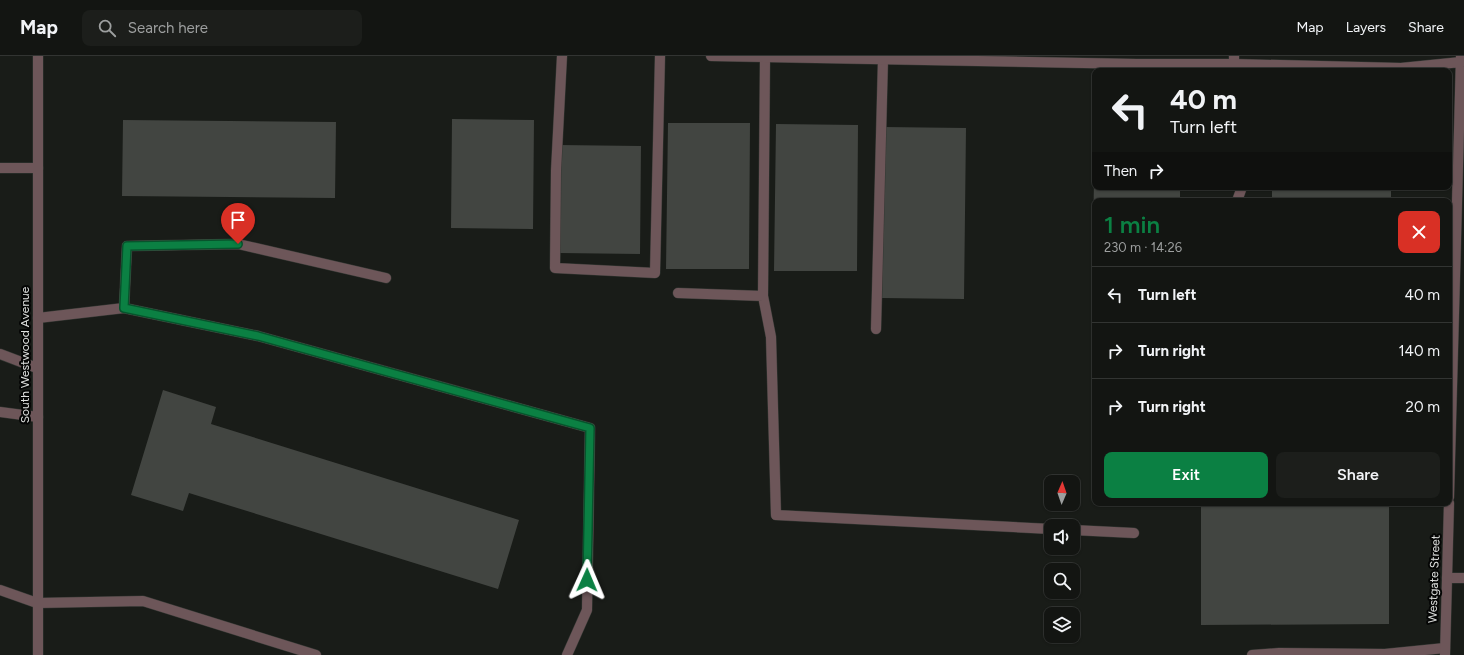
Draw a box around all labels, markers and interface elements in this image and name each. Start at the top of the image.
search box [82,10,362,46]
text: Map [20,16,58,39]
icon: search [96,17,118,39]
text: Search here [128,19,208,37]
text: Map [1296,19,1324,36]
text: Layers [1346,19,1386,36]
text: Share [1408,19,1444,36]
text: 40 m [1170,82,1237,116]
icon: left [1104,84,1156,136]
text: Turn left [1170,116,1237,138]
icon: right [1145,160,1167,182]
text: Then [1104,162,1137,180]
pin [221,203,255,244]
icon: arrive [227,209,249,231]
text: 1 min [1104,210,1160,239]
button: close [1398,211,1440,253]
text: 230 m · 14:26 [1104,240,1182,255]
icon: left [1104,284,1126,306]
street label: South Westwood Avenue [18,286,32,423]
text: Turn left [1138,286,1196,304]
text: 40 m [1405,286,1440,304]
icon: right [1104,340,1126,362]
text: Turn right [1138,342,1206,360]
text: 140 m [1398,342,1440,360]
icon: right [1104,396,1126,418]
text: Turn right [1138,398,1206,416]
text: 20 m [1406,398,1440,416]
button: Exit [1104,452,1268,498]
button: Share [1276,452,1440,498]
north arrow [1044,475,1080,511]
map controls [1044,475,1080,643]
button: sound [1044,519,1080,555]
street label: Westgate Street [1425,534,1443,623]
position arrow [566,559,608,601]
button: search [1044,563,1080,599]
button: layers [1044,607,1080,643]

